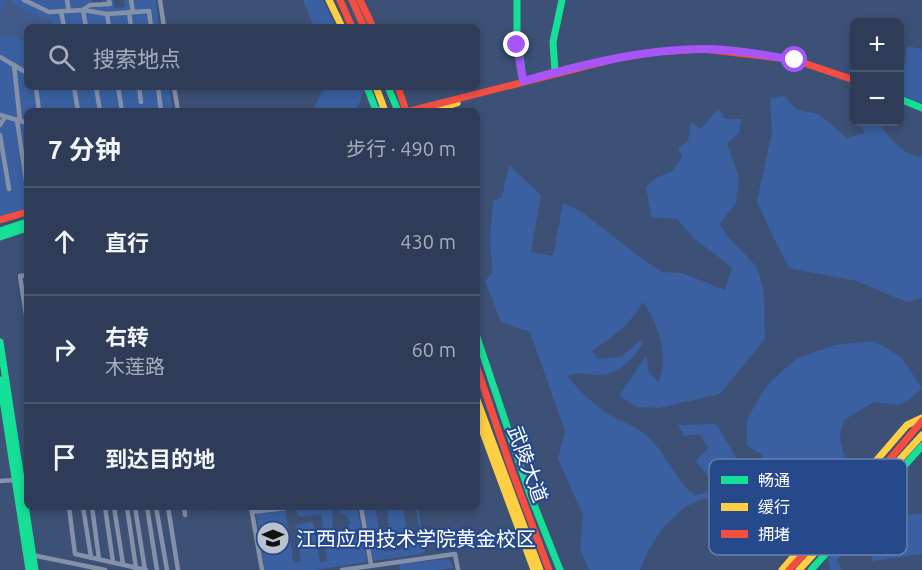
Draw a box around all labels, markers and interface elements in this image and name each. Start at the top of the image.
map controls [850,18,904,126]
button: + [850,18,904,72]
search box [24,24,480,90]
route end [503,31,529,57]
icon: search [45,41,78,74]
text: 搜索地点 [93,46,181,71]
route start [781,46,807,72]
button: − [850,72,904,126]
text: 7 分钟 [48,135,121,164]
text: 步行 · 490 m [346,137,456,160]
icon: ahead [48,225,81,258]
text: 直行 [105,230,149,255]
text: 430 m [400,230,456,253]
text: 右转 [105,324,149,349]
icon: right [48,333,81,366]
text: 60 m [412,338,456,361]
text: 木莲路 [105,355,165,378]
street label: 武陵大道 [504,422,552,506]
icon: arrive [48,441,81,474]
text: 到达目的地 [105,446,215,471]
legend [709,459,907,555]
text: 畅通 [758,471,790,489]
text: 缓行 [758,498,790,516]
school or university icon: 江西应用技术学院黄金校区 [255,520,291,556]
text: 拥堵 [758,525,790,543]
place label: 江西应用技术学院黄金校区 [296,527,536,550]

